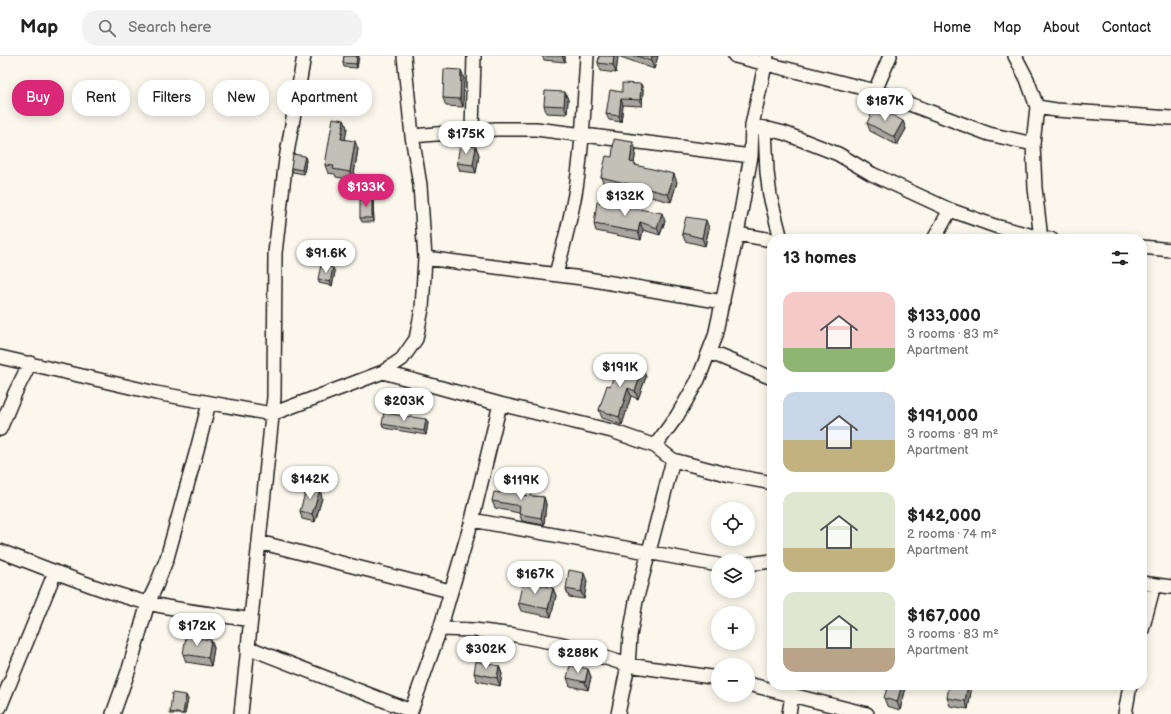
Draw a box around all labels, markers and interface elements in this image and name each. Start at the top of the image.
search box [82,10,362,46]
text: Map [20,16,58,39]
icon: search [96,17,118,39]
text: Search here [128,18,211,37]
text: Home [933,19,971,36]
text: Map [993,19,1021,36]
text: About [1043,19,1080,36]
text: Contact [1102,19,1151,36]
chip: Buy [12,80,64,116]
chip: Rent [72,80,130,116]
chip: Filters [138,80,205,116]
chip: New [213,80,269,116]
chip: Apartment [277,80,372,116]
pin: $187K [857,88,913,122]
text: $187K [866,93,904,109]
pin: $175K [438,121,494,155]
text: $175K [447,126,485,142]
pin: $133K [338,174,394,208]
text: $133K [347,179,385,195]
pin: $132K [597,183,653,217]
text: $132K [606,188,644,204]
pin: $91.6K [293,240,359,274]
text: $91.6K [305,245,347,261]
icon: filters [1109,247,1131,269]
text: 13 homes [783,248,856,268]
text: $133,000 [907,306,981,326]
icon: home [815,308,863,356]
text: 3 rooms · 83 m² [907,326,999,342]
text: Apartment [907,342,968,358]
pin: $191K [592,354,648,388]
text: $191K [602,359,638,375]
pin: $203K [376,388,432,422]
text: $203K [384,393,424,409]
text: $191,000 [907,406,978,426]
icon: home [815,408,863,456]
text: 3 rooms · 89 m² [907,426,998,442]
text: Apartment [907,442,968,458]
pin: $142K [282,466,338,500]
pin: $119K [493,467,549,501]
text: $142K [291,471,329,487]
text: $119K [503,472,539,488]
map controls [711,502,755,702]
button: locate [711,502,755,546]
text: $142,000 [907,506,981,526]
icon: home [815,508,863,556]
text: 2 rooms · 74 m² [907,526,997,542]
text: Apartment [907,542,968,558]
button: layers [711,554,755,598]
pin: $167K [507,561,563,595]
text: $167K [516,566,554,582]
button: + [711,606,755,650]
text: $167,000 [907,606,981,626]
icon: home [815,608,863,656]
pin: $172K [169,613,225,647]
text: $172K [178,618,216,634]
text: 3 rooms · 83 m² [907,626,999,642]
pin: $302K [458,636,514,670]
pin: $288K [550,640,606,674]
text: $302K [466,641,506,657]
text: Apartment [907,642,968,658]
text: $288K [558,645,598,661]
button: − [711,658,755,702]

